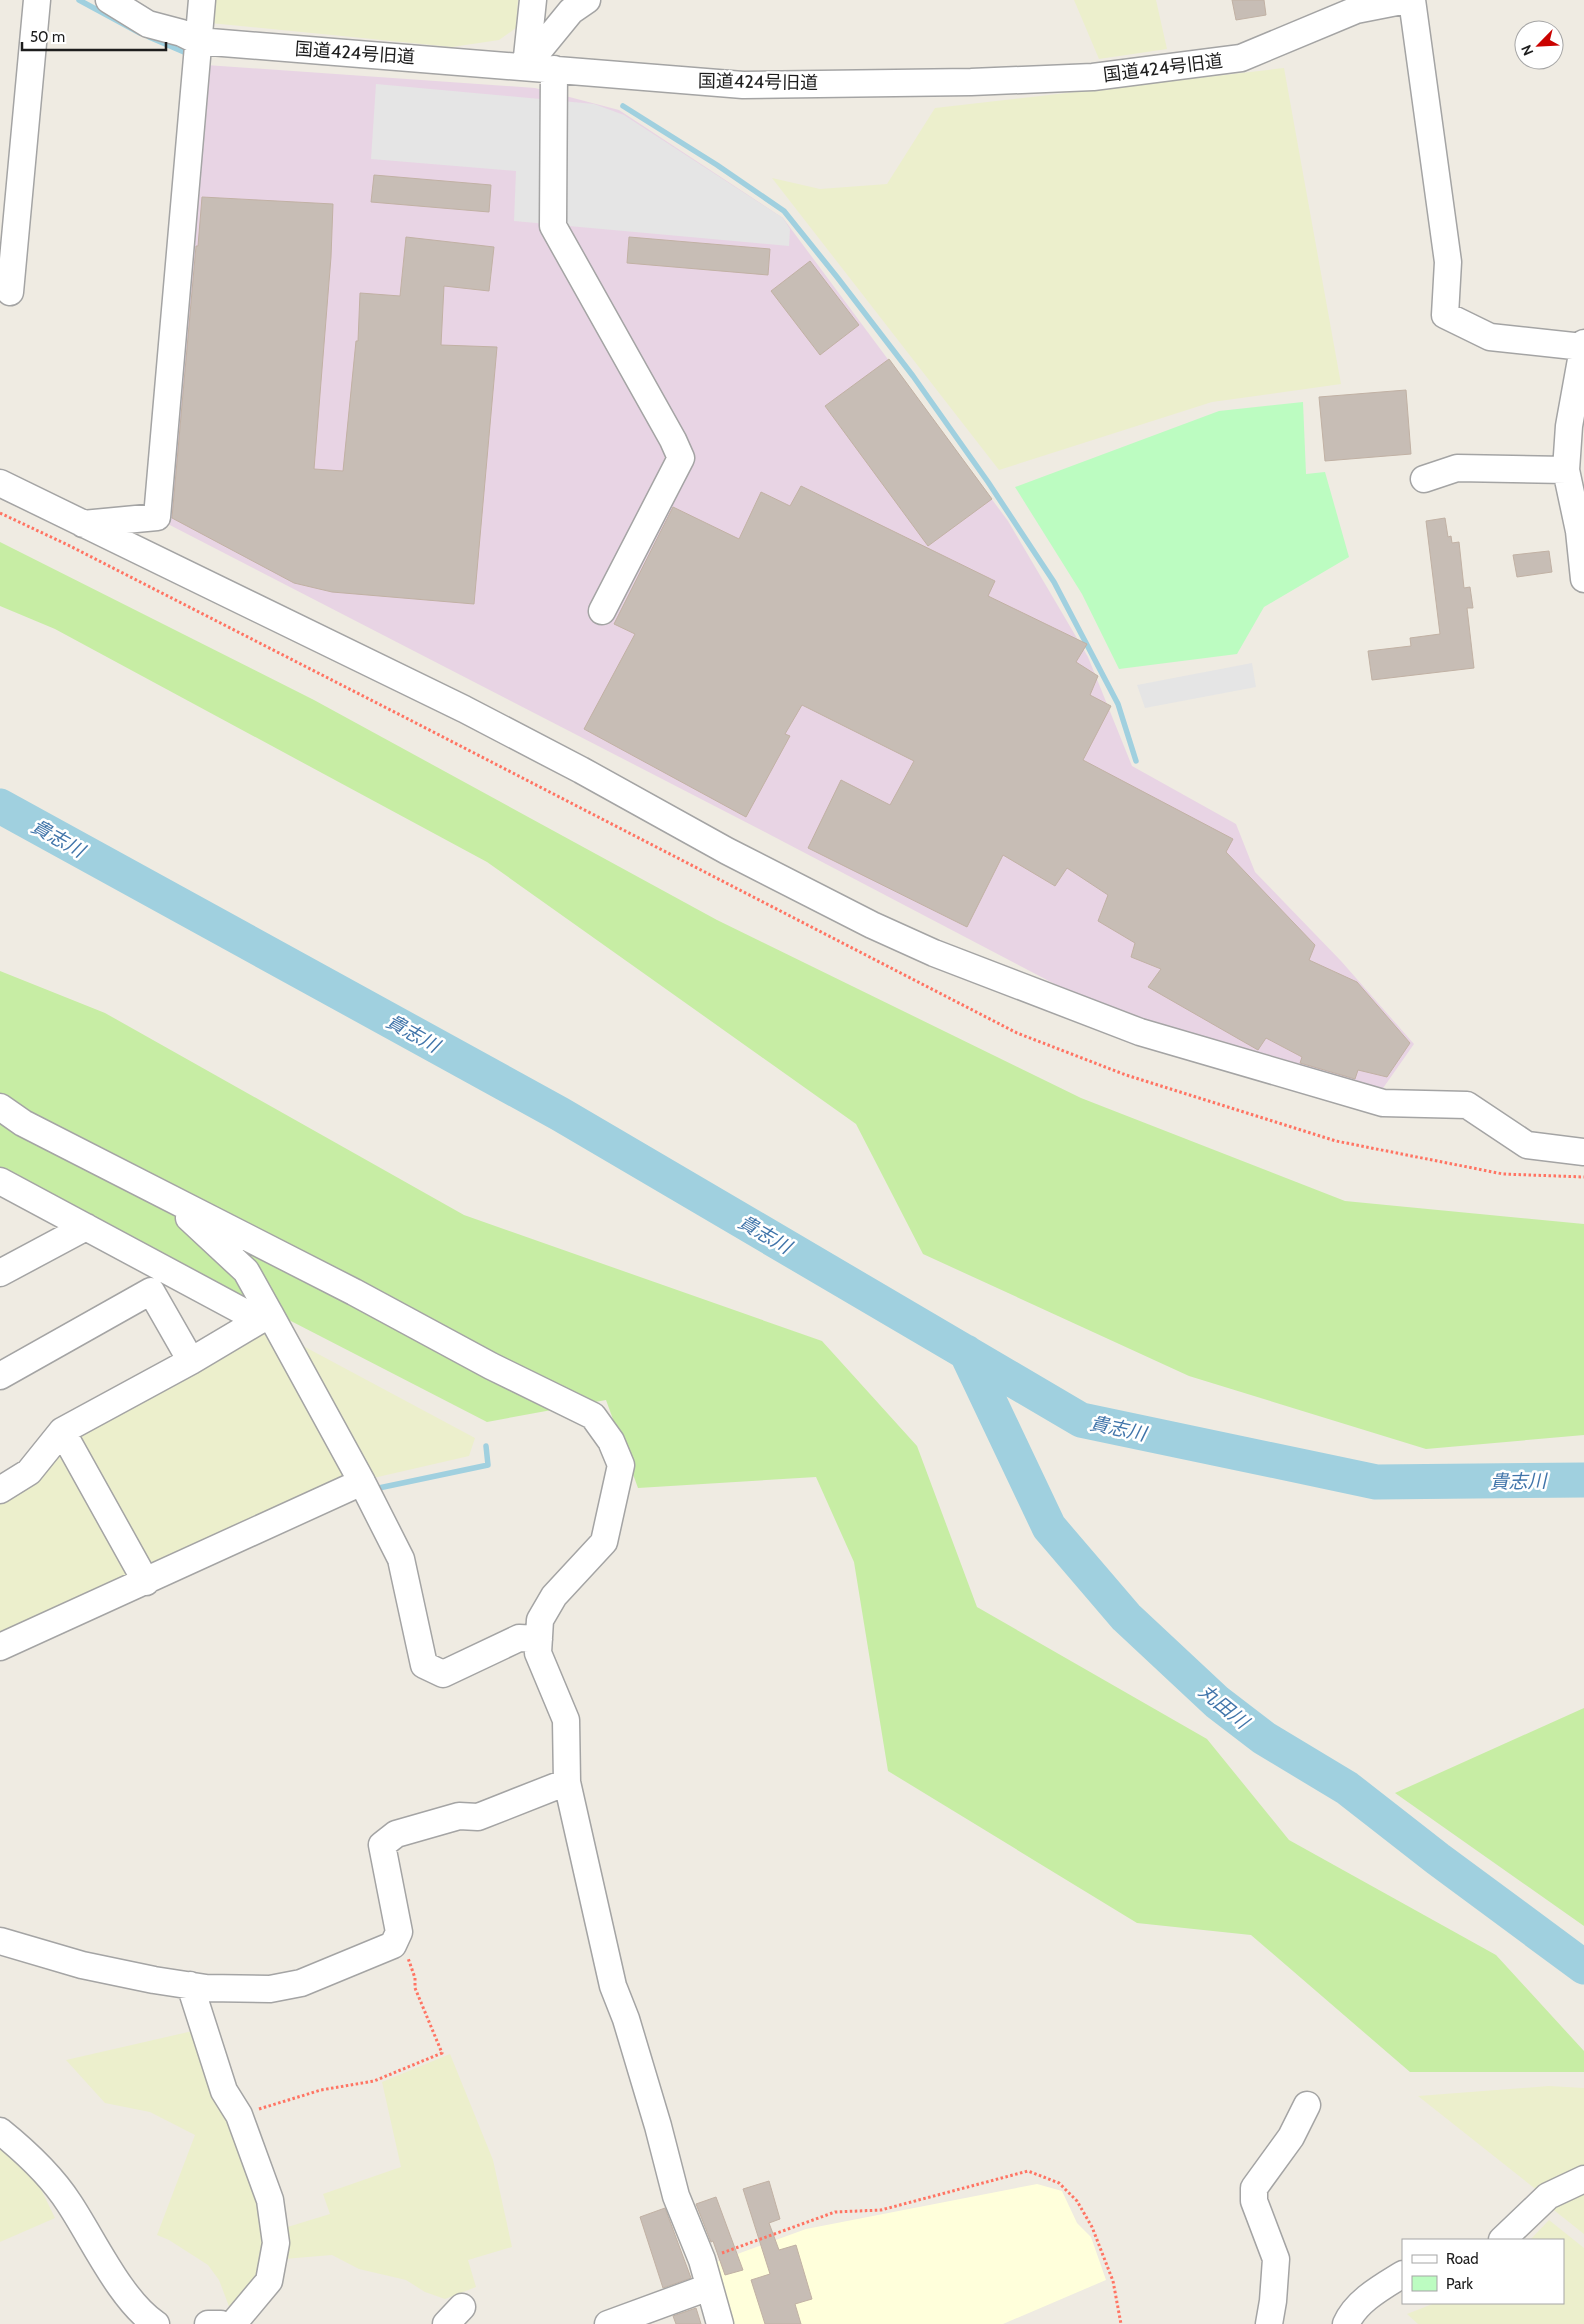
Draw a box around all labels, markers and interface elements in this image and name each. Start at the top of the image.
scale bar [22,20,166,52]
north arrow [1514,20,1564,70]
text: 50 m [30,28,65,46]
street label: 国道424号旧道 [294,38,416,68]
text: N [1517,42,1537,58]
street label: 国道424号旧道 [1102,50,1224,86]
street label: 国道424号旧道 [698,70,818,94]
water label: 貴志川 [27,815,90,863]
water label: 貴志川 [382,1010,445,1058]
water label: 貴志川 [734,1210,797,1260]
water label: 貴志川 [1088,1411,1150,1446]
water label: 貴志川 [1489,1469,1549,1493]
water label: 丸田川 [1194,1680,1255,1735]
legend [1402,2239,1564,2304]
text: Road [1446,2250,1479,2268]
text: Park [1446,2275,1473,2293]

